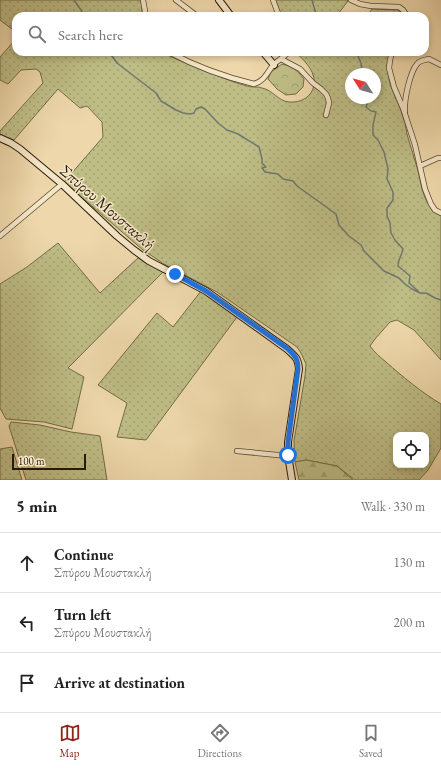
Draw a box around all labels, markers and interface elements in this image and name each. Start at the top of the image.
search box [12,12,429,56]
icon: search [26,23,48,45]
text: Search here [58,25,123,44]
north arrow [345,68,381,104]
street label: Σπύρου Μουστακλή [56,160,160,255]
route end [166,265,184,283]
map controls [393,432,429,468]
button: locate [393,432,429,468]
route start [279,446,297,464]
scale bar [12,452,86,471]
text: 100 m [18,454,45,468]
text: 5 min [16,495,57,517]
text: Walk · 330 m [361,498,425,515]
text: Continue [54,545,114,564]
icon: ahead [16,552,38,574]
text: 130 m [394,554,425,571]
text: Σπύρου Μουστακλή [54,564,151,581]
text: Turn left [54,605,111,624]
icon: left [16,612,38,634]
text: 200 m [394,614,425,631]
text: Σπύρου Μουστακλή [54,624,151,641]
icon: arrive [16,672,38,694]
text: Arrive at destination [54,673,185,692]
tab: Map [59,722,81,760]
tab: Directions [198,722,242,760]
tab: Saved [359,722,382,760]

